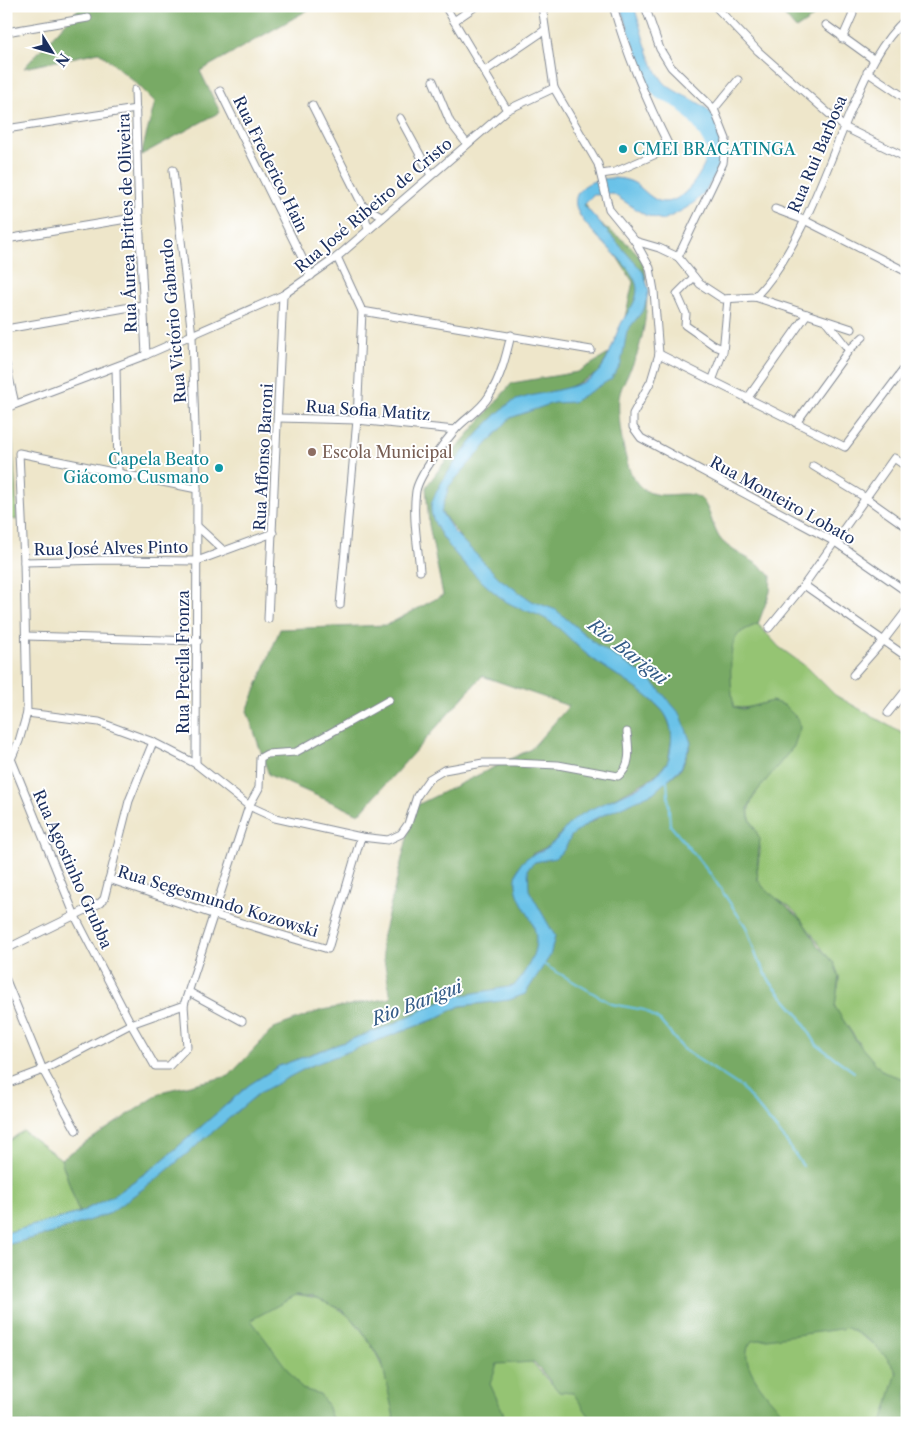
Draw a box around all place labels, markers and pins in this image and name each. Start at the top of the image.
place label: CMEI BRACATINGA [633,139,797,159]
marker: CMEI BRACATINGA [617,143,629,155]
place label: Escola Municipal [322,442,453,462]
marker: Escola Municipal [306,446,318,458]
place label: Capela Beato Giácomo Cusmano [63,449,209,487]
marker: Capela Beato Giácomo Cusmano [213,462,225,474]

